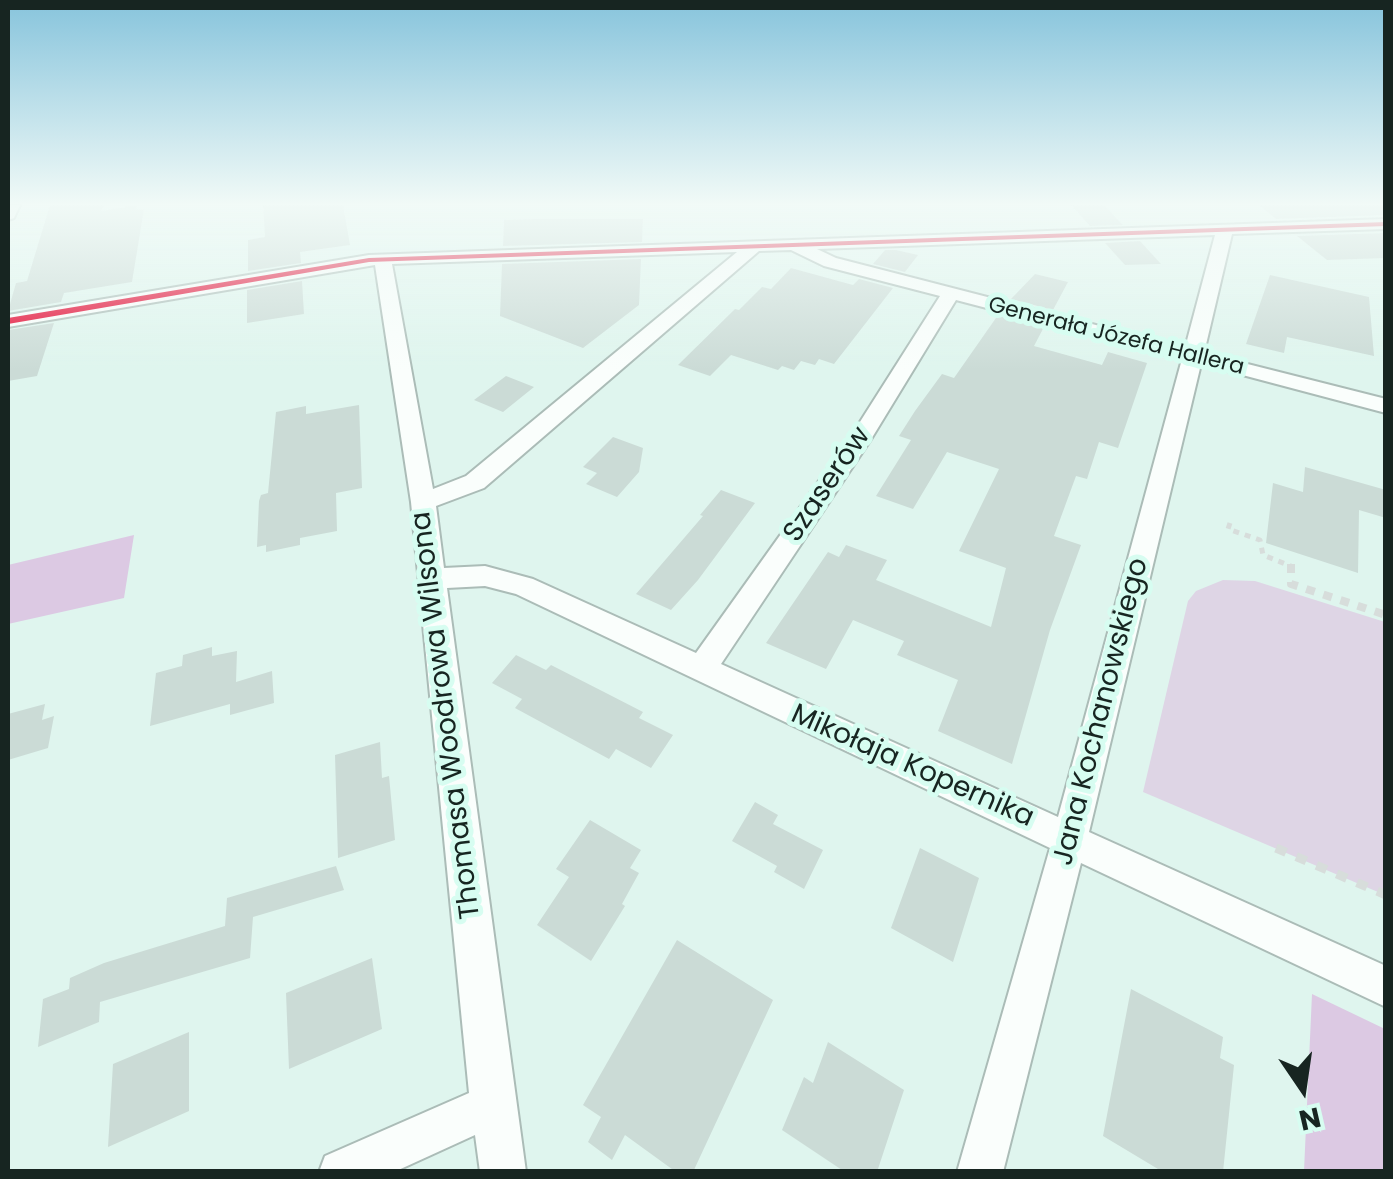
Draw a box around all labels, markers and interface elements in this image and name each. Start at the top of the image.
street label: Generała Józefa Hallera [985,292,1247,382]
street label: Szaserów [777,421,879,549]
street label: Thomasa Woodrowa Wilsona [405,509,489,921]
street label: Jana Kochanowskiego [1048,555,1156,869]
street label: Mikołaja Kopernika [785,698,1039,836]
north arrow [1253,1039,1353,1139]
text: N [1295,1097,1325,1140]

